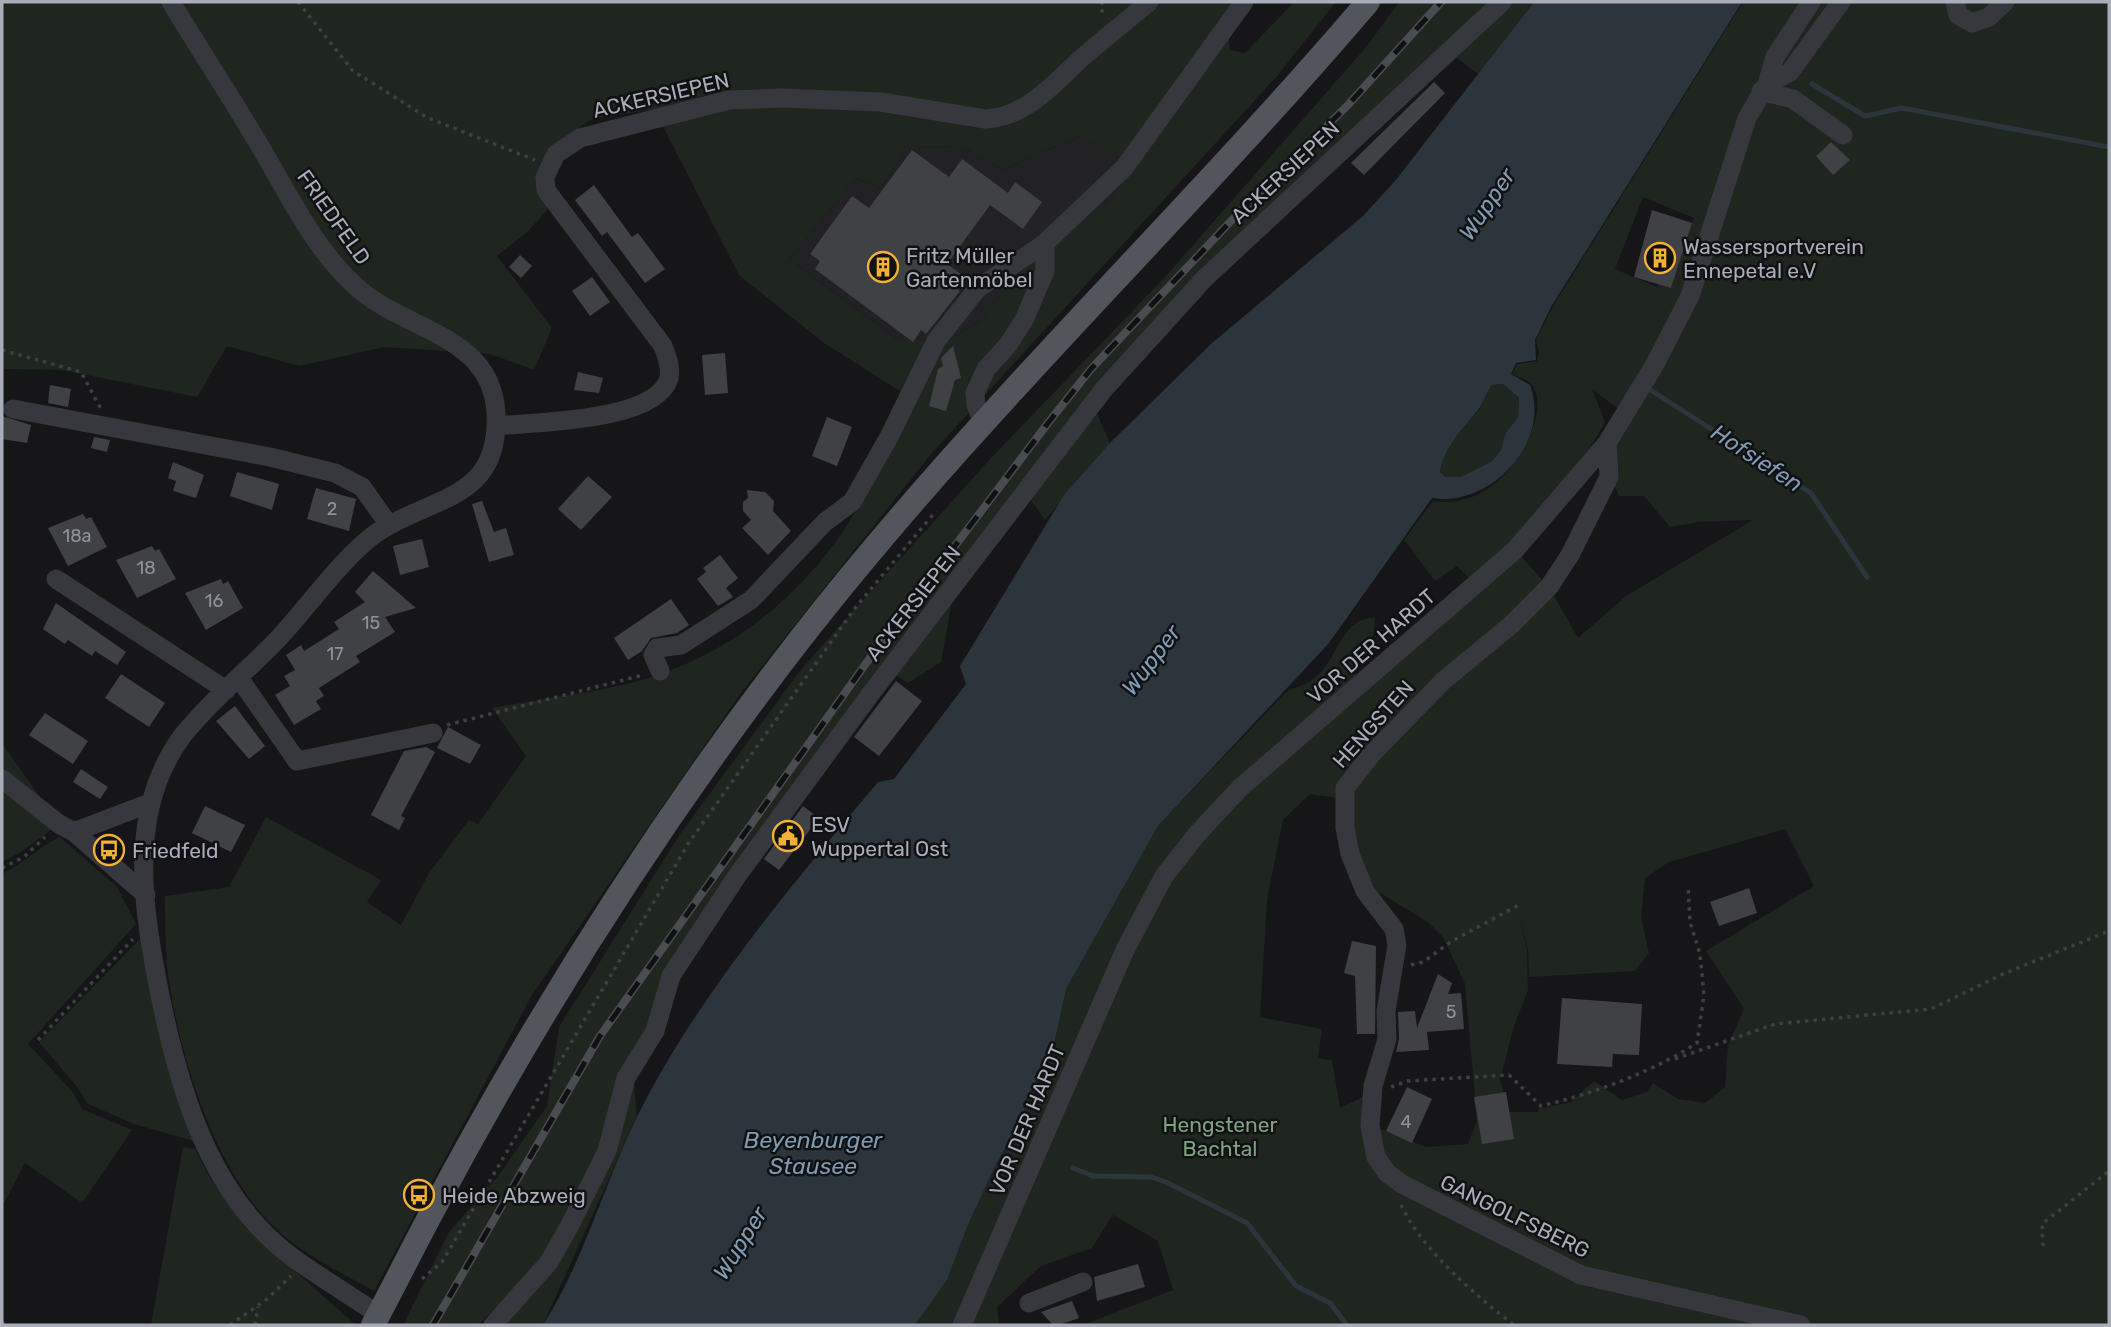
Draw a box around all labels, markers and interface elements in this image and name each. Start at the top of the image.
street label: ACKERSIEPEN [590,67,732,123]
street label: ACKERSIEPEN [1226,115,1344,229]
water label: Wupper [1453,162,1522,245]
street label: FRIEDFELD [292,165,376,269]
place label: Wassersportverein Ennepetal e.V [1683,234,1864,283]
building icon: Wassersportverein Ennepetal e.V [1643,241,1677,275]
place label: Fritz Müller Gartenmöbel [906,243,1033,292]
building icon: Fritz Müller Gartenmöbel [866,250,900,284]
water label: Hofsiefen [1706,418,1808,498]
house number: 2 [327,498,337,520]
house number: 18a [62,525,92,547]
street label: ACKERSIEPEN [860,540,966,666]
house number: 18 [136,557,156,579]
street label: VOR DER HARDT [1302,584,1440,708]
house number: 16 [205,590,223,612]
house number: 15 [362,612,380,634]
water label: Wupper [1116,618,1187,701]
house number: 17 [327,643,343,665]
street label: HENGSTEN [1327,675,1419,773]
place label: ESV Wuppertal Ost [811,812,948,861]
public building icon: ESV Wuppertal Ost [771,819,805,853]
bus stop icon: Friedfeld [92,833,126,867]
place label: Friedfeld [132,838,219,863]
house number: 5 [1446,1001,1456,1023]
street label: VOR DER HARDT [984,1041,1070,1199]
house number: 4 [1400,1111,1412,1133]
park label: Hengstener Bachtal [1162,1112,1278,1161]
water label: Beyenburger Stausee [744,1126,883,1180]
street label: GANGOLFSBERG [1436,1169,1594,1263]
bus stop icon: Heide Abzweig [402,1178,436,1212]
place label: Heide Abzweig [442,1183,586,1208]
water label: Wupper [707,1200,774,1285]

